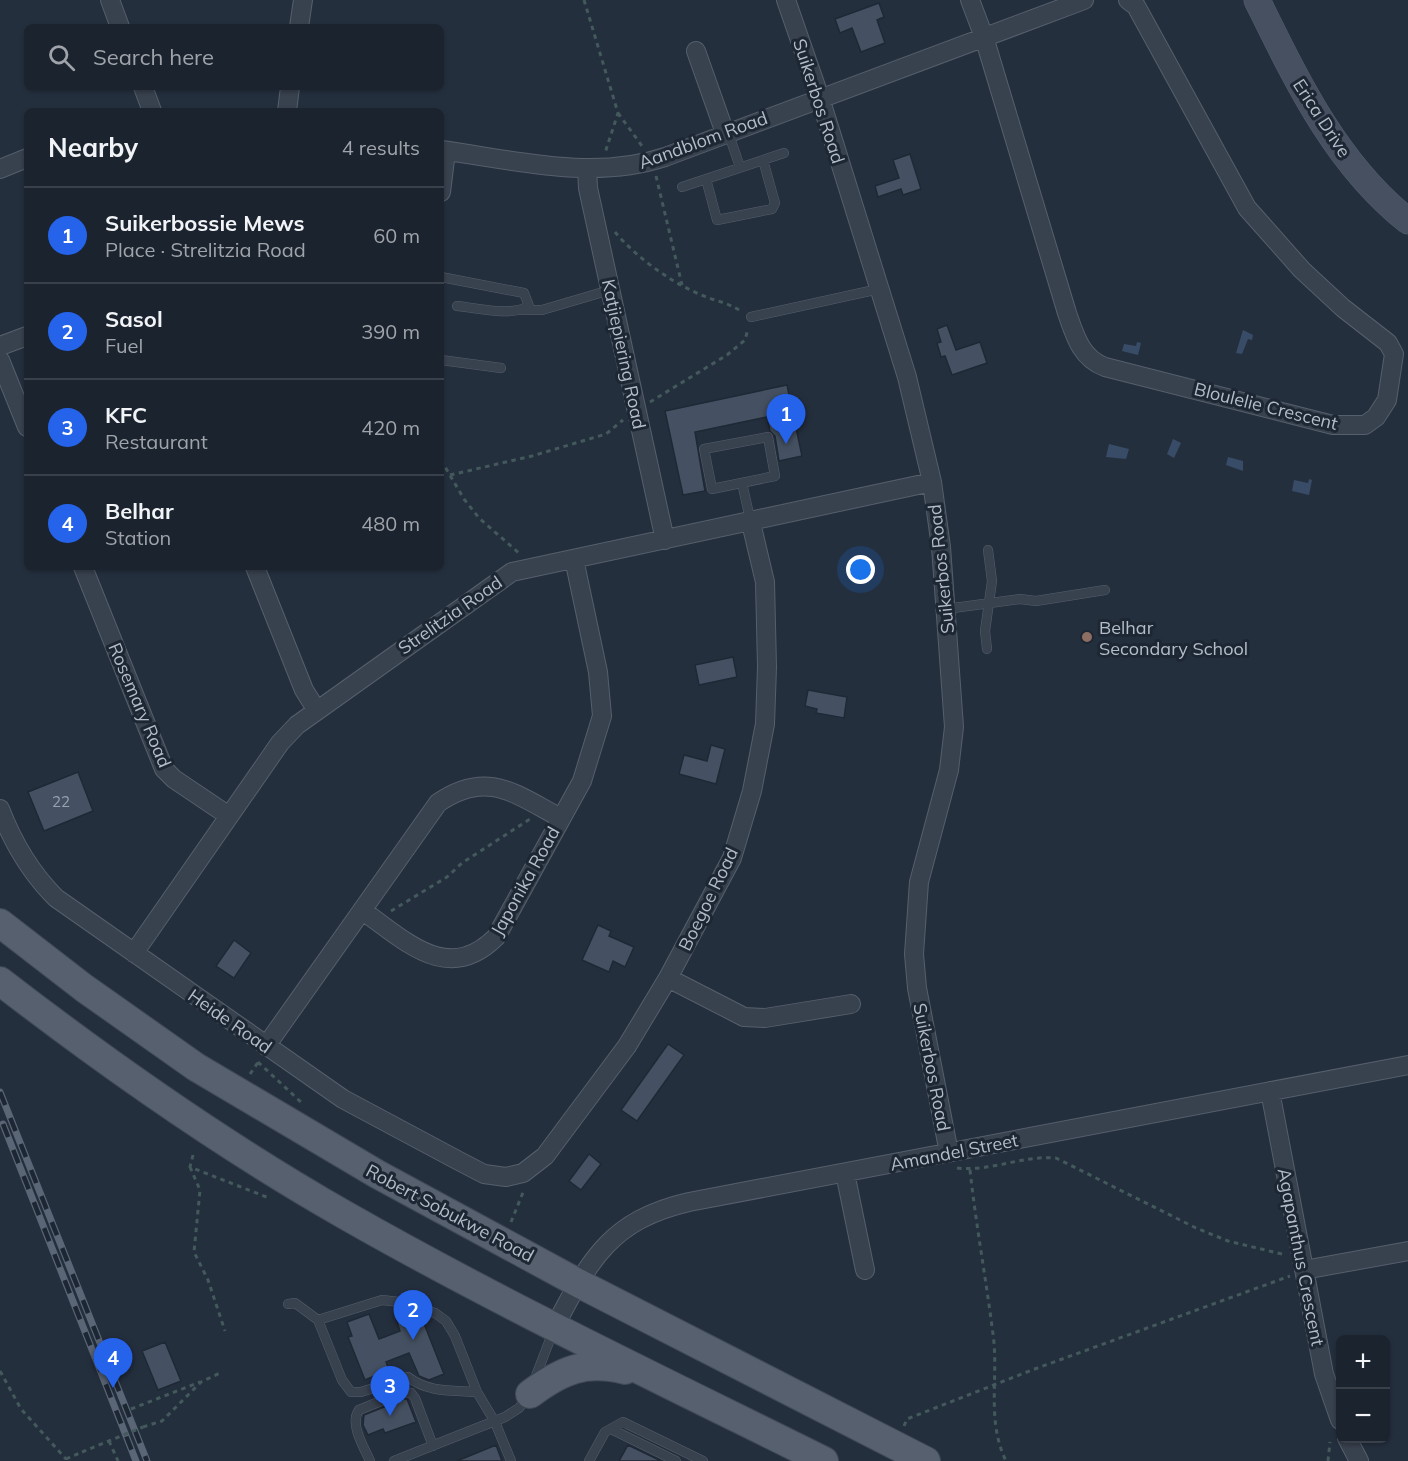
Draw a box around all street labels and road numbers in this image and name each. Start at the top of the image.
street label: Suikerbos Road [788,36,850,166]
street label: Erica Drive [1288,74,1356,162]
street label: Aandblom Road [635,106,771,174]
street label: Katjiepiering Road [597,277,651,431]
street label: Bloulelie Crescent [1192,377,1340,435]
street label: Suikerbos Road [923,503,959,635]
street label: Strelitzia Road [394,571,506,659]
street label: Rosemary Road [103,639,177,771]
street label: Japonika Road [486,822,564,940]
street label: Boegoe Road [673,844,743,954]
street label: Heide Road [184,984,276,1058]
street label: Suikerbos Road [908,1001,956,1133]
street label: Amandel Street [888,1128,1020,1176]
street label: Robert Sobukwe Road [362,1159,538,1267]
street label: Agapanthus Crescent [1272,1166,1330,1348]

